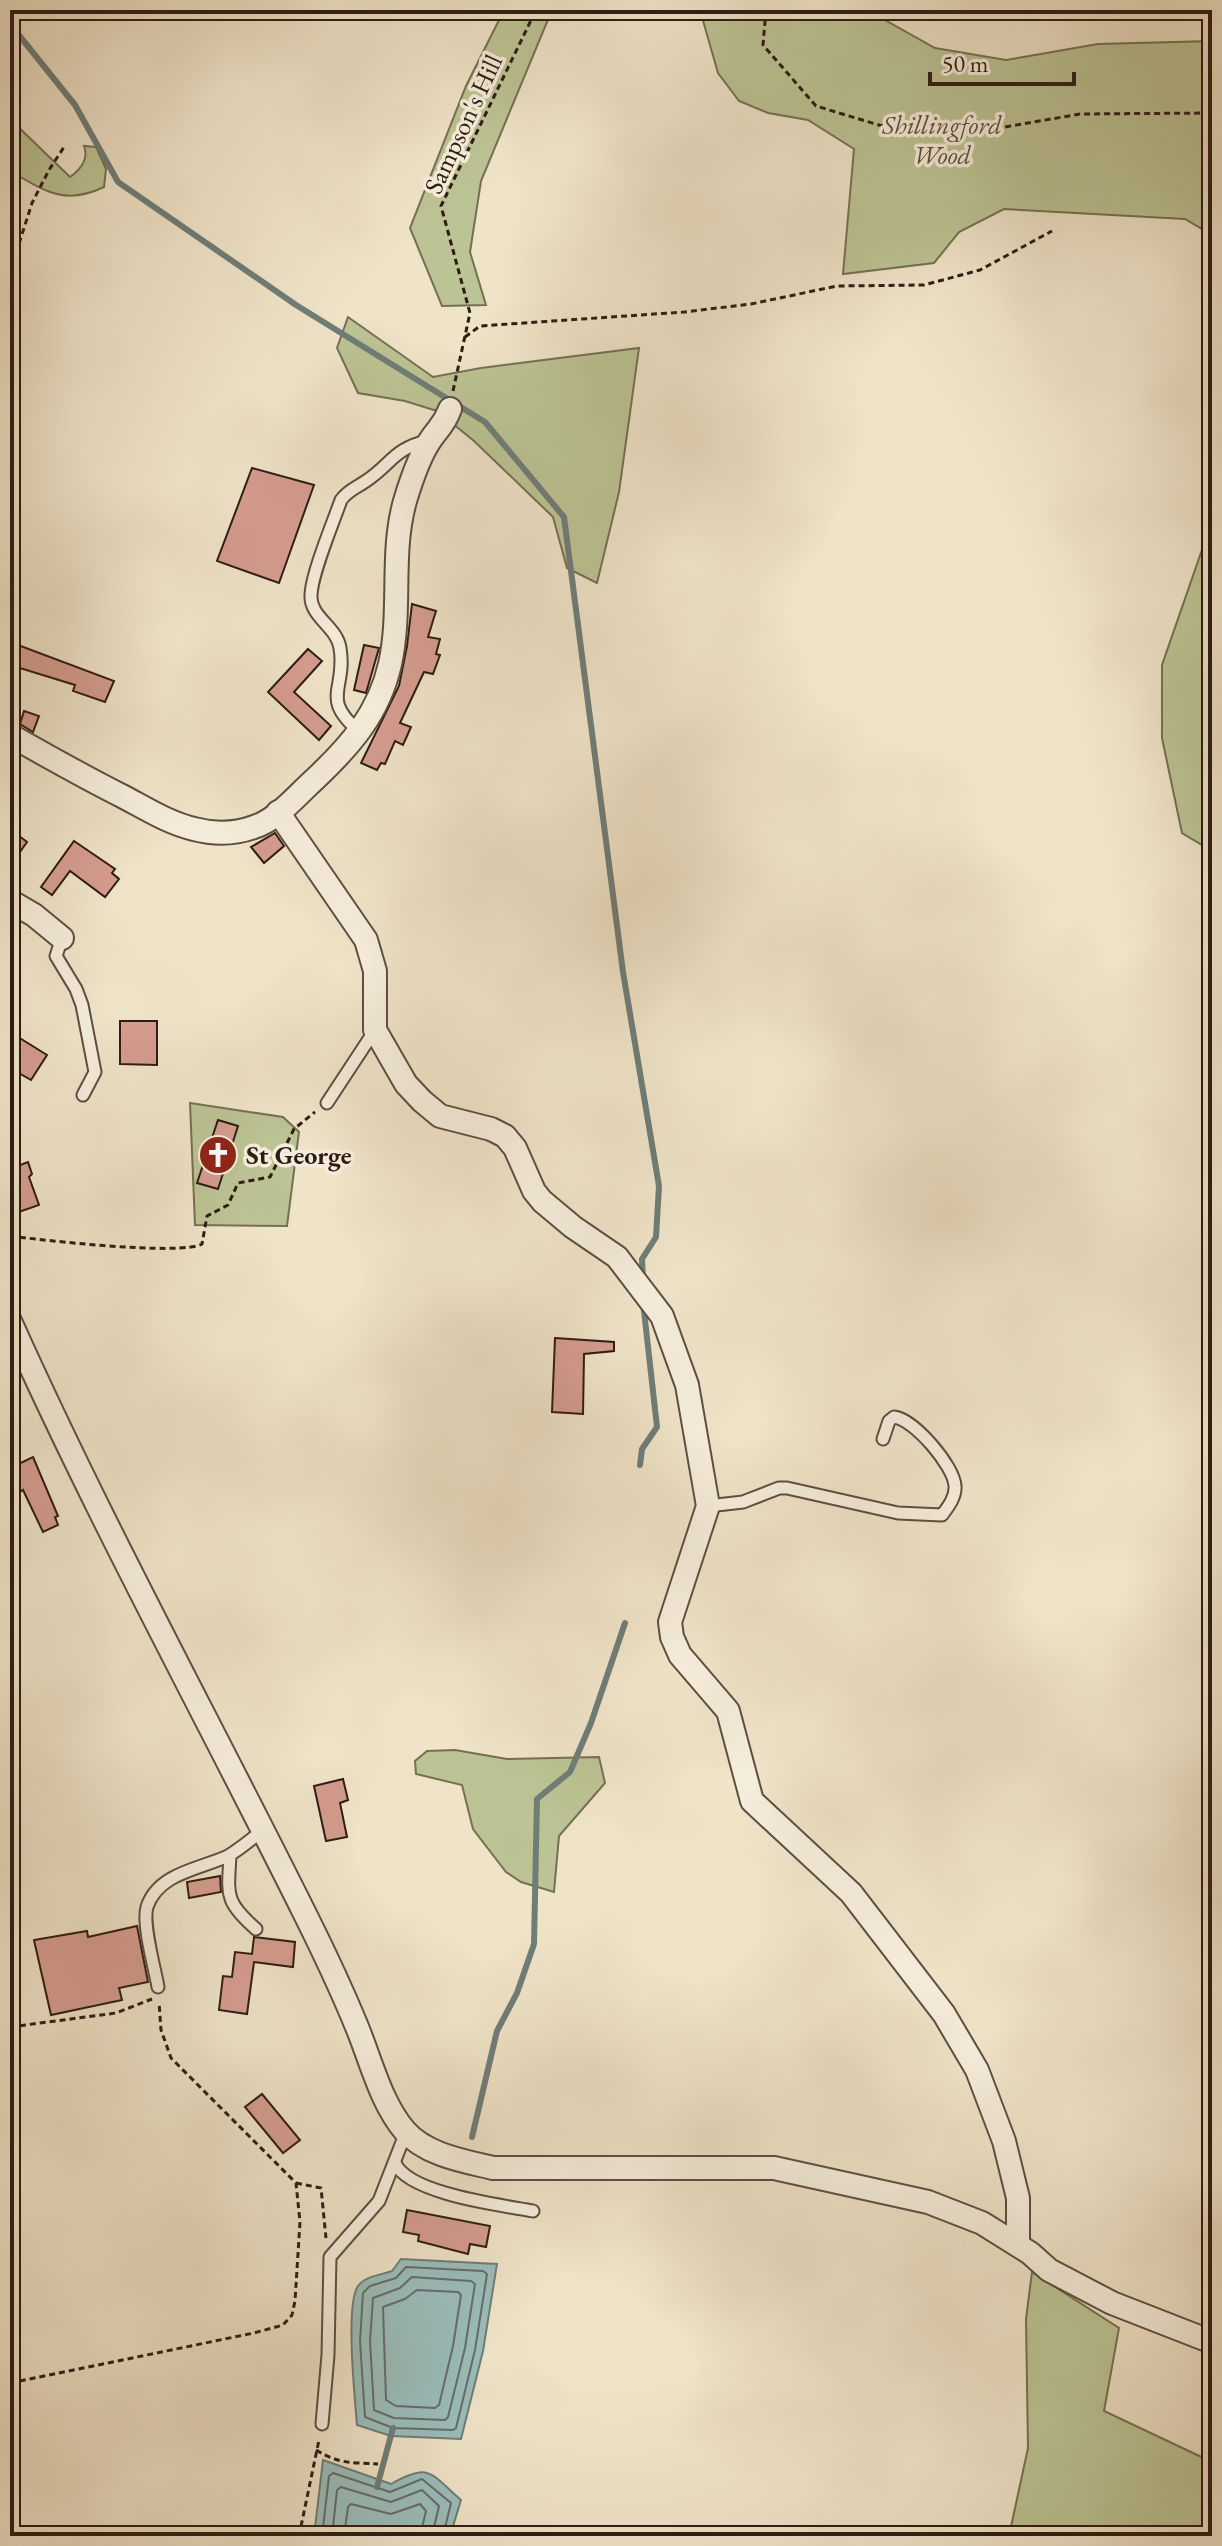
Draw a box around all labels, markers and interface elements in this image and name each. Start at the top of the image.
scale bar [930,36,1074,86]
text: 50 m [942,48,989,79]
street label: Sampson's Hill [416,49,510,199]
park label: Shillingford Wood [881,108,1002,172]
church icon: St George [197,1134,239,1176]
place label: St George [246,1138,352,1172]

